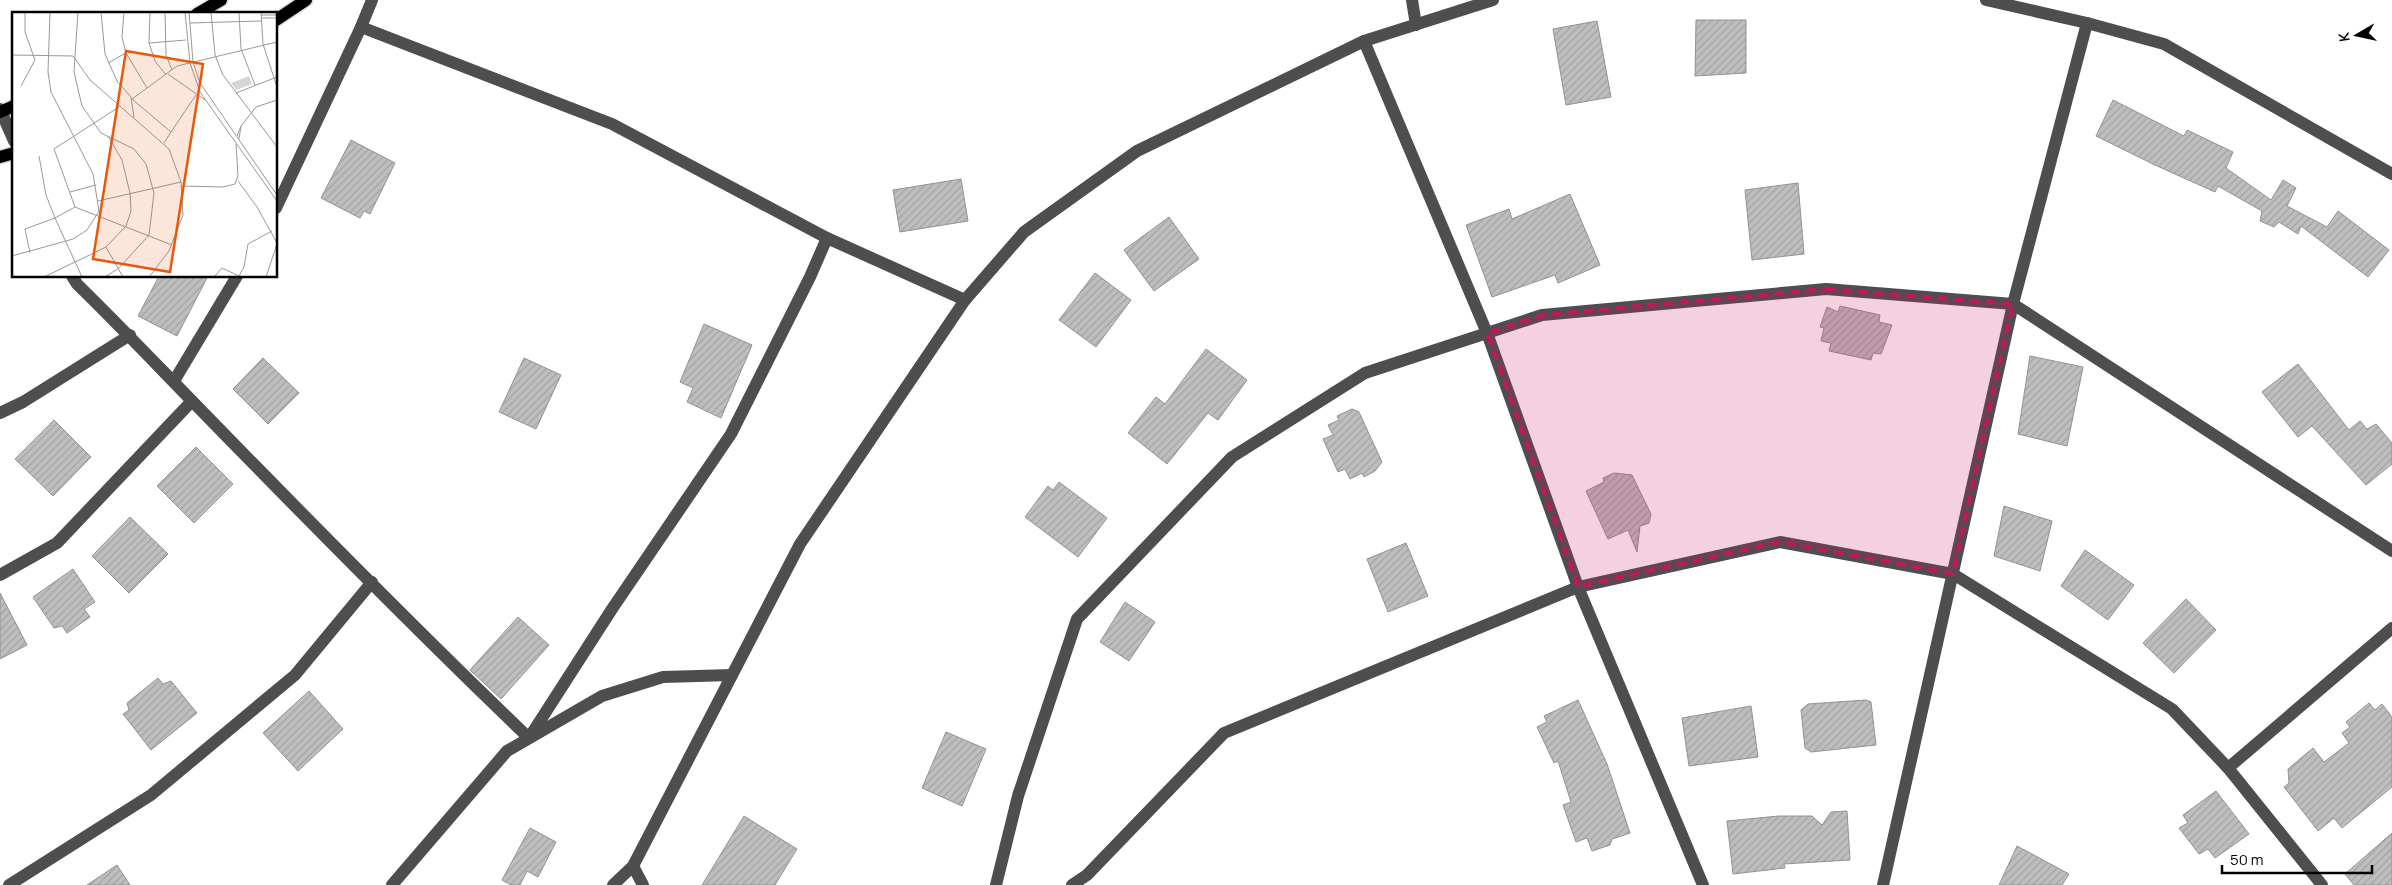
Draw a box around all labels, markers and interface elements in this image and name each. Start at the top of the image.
north arrow [2332,10,2382,60]
inset map [12,12,278,278]
text: K [2333,30,2354,43]
scale bar [2222,842,2372,874]
text: 50 m [2230,849,2264,870]

